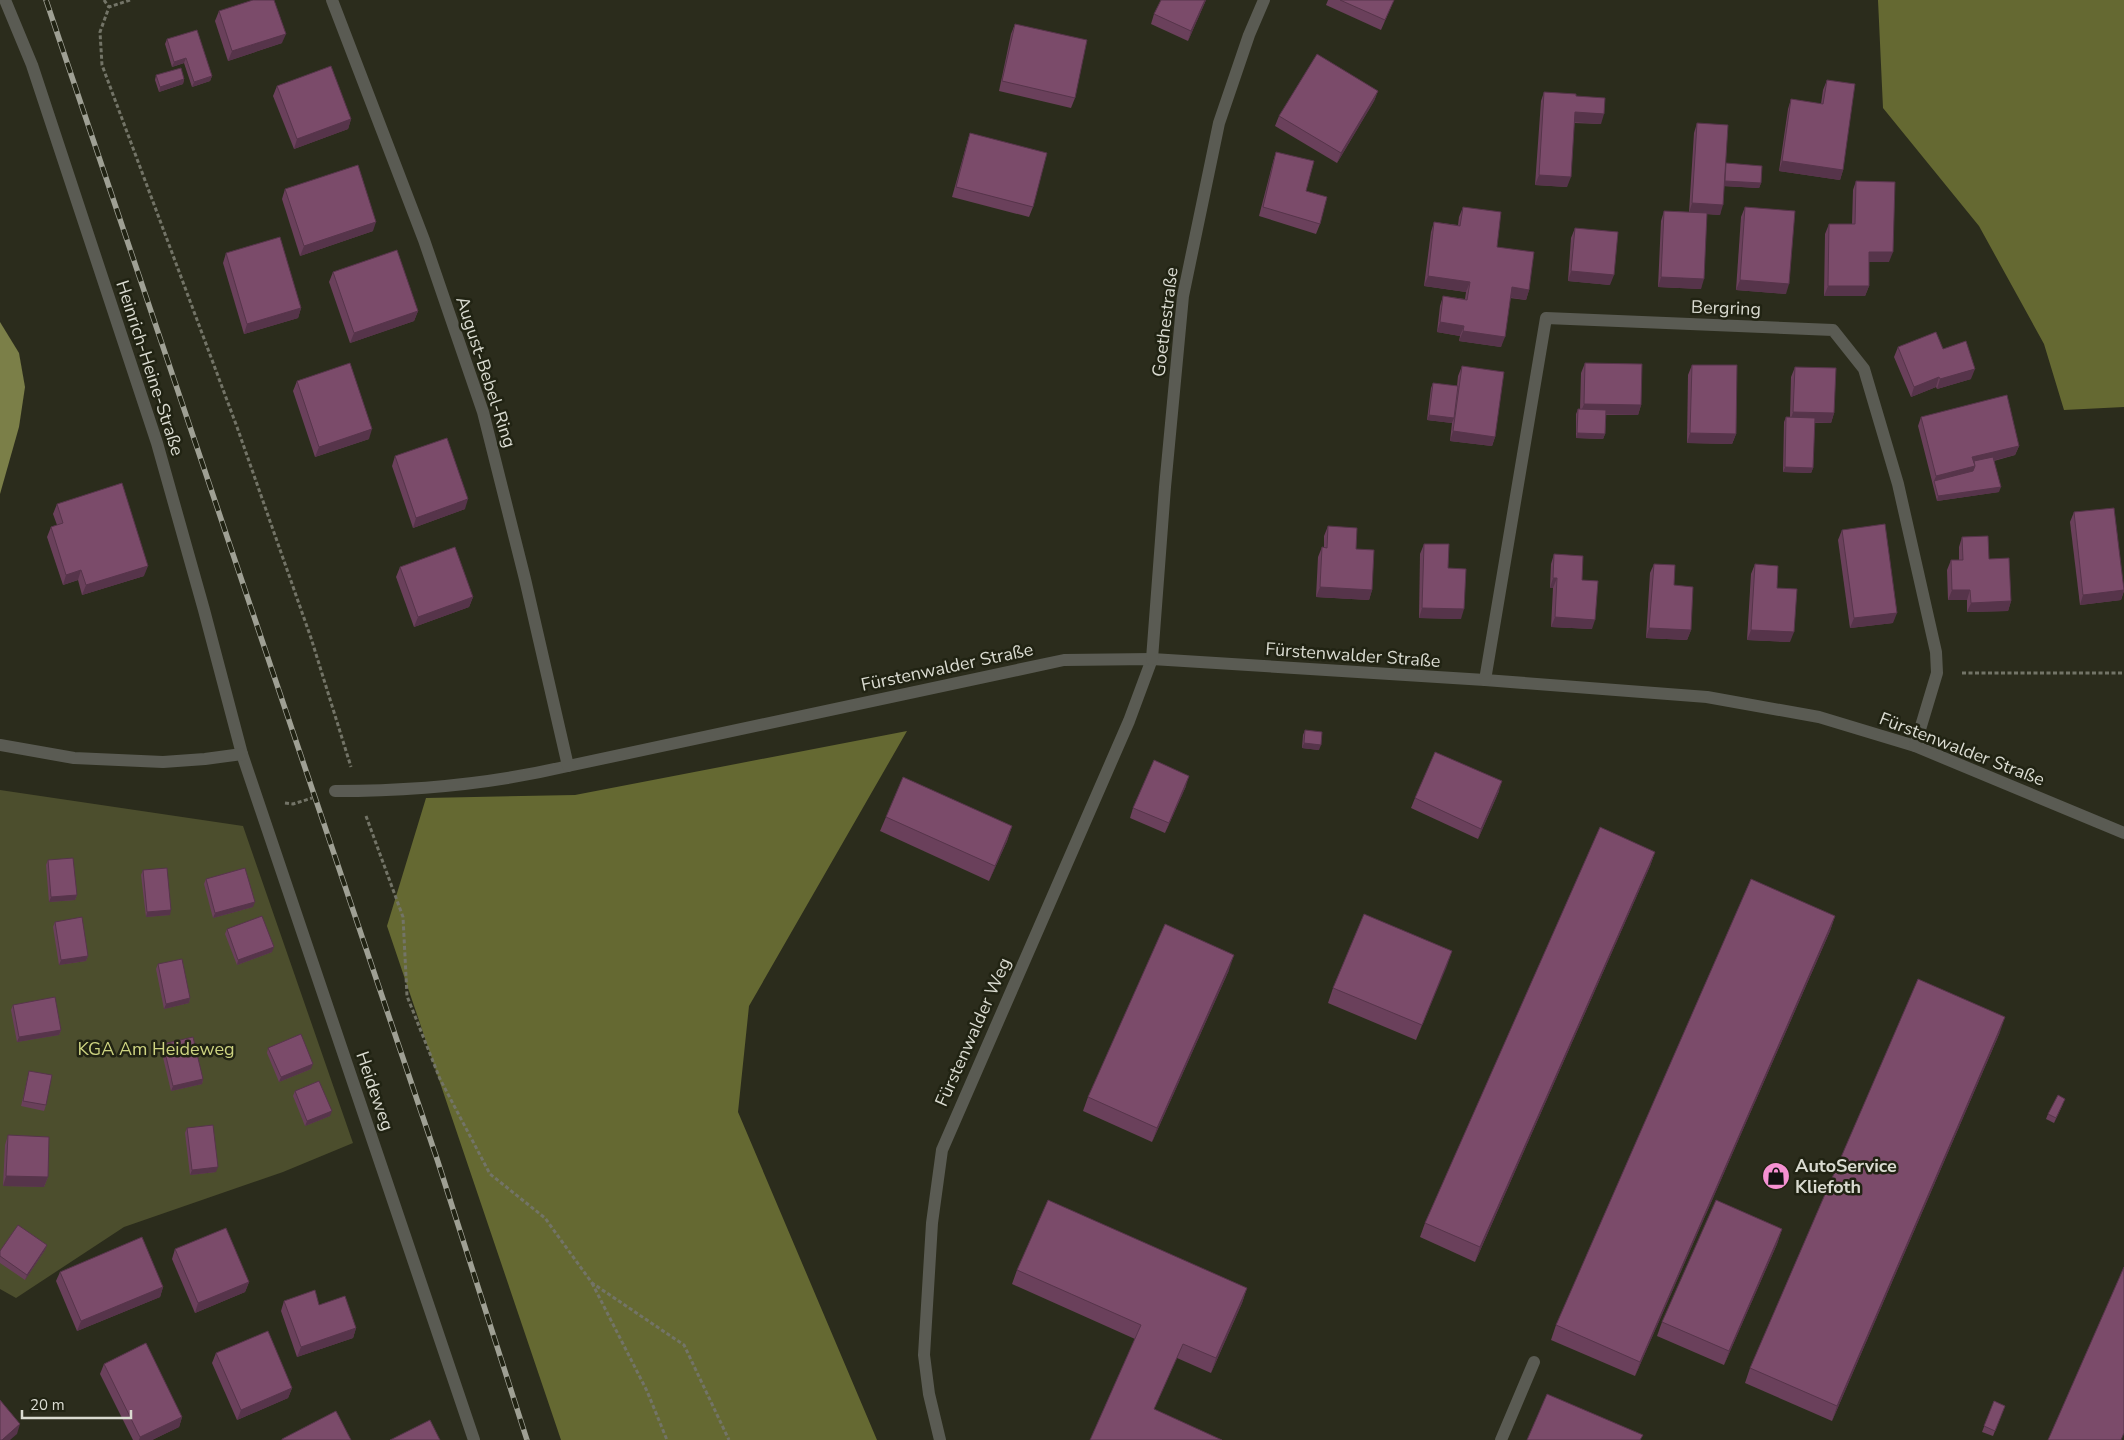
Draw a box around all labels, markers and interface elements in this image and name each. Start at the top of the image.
street label: Goethestraße [1146,266,1184,378]
street label: Heinrich-Heine-Straße [110,277,190,459]
street label: August-Bebel-Ring [450,293,522,451]
street label: Bergring [1691,295,1761,321]
street label: Fürstenwalder Straße [859,637,1035,697]
street label: Fürstenwalder Straße [1265,637,1441,673]
street label: Fürstenwalder Straße [1876,706,2048,792]
street label: Fürstenwalder Weg [929,954,1017,1110]
park label: KGA Am Heideweg [77,1037,235,1061]
street label: Heideweg [350,1048,400,1134]
place label: AutoService Kliefoth [1795,1154,1897,1199]
shop icon: AutoService Kliefoth [1761,1161,1791,1191]
scale bar [22,1388,131,1420]
text: 20 m [30,1395,65,1415]

